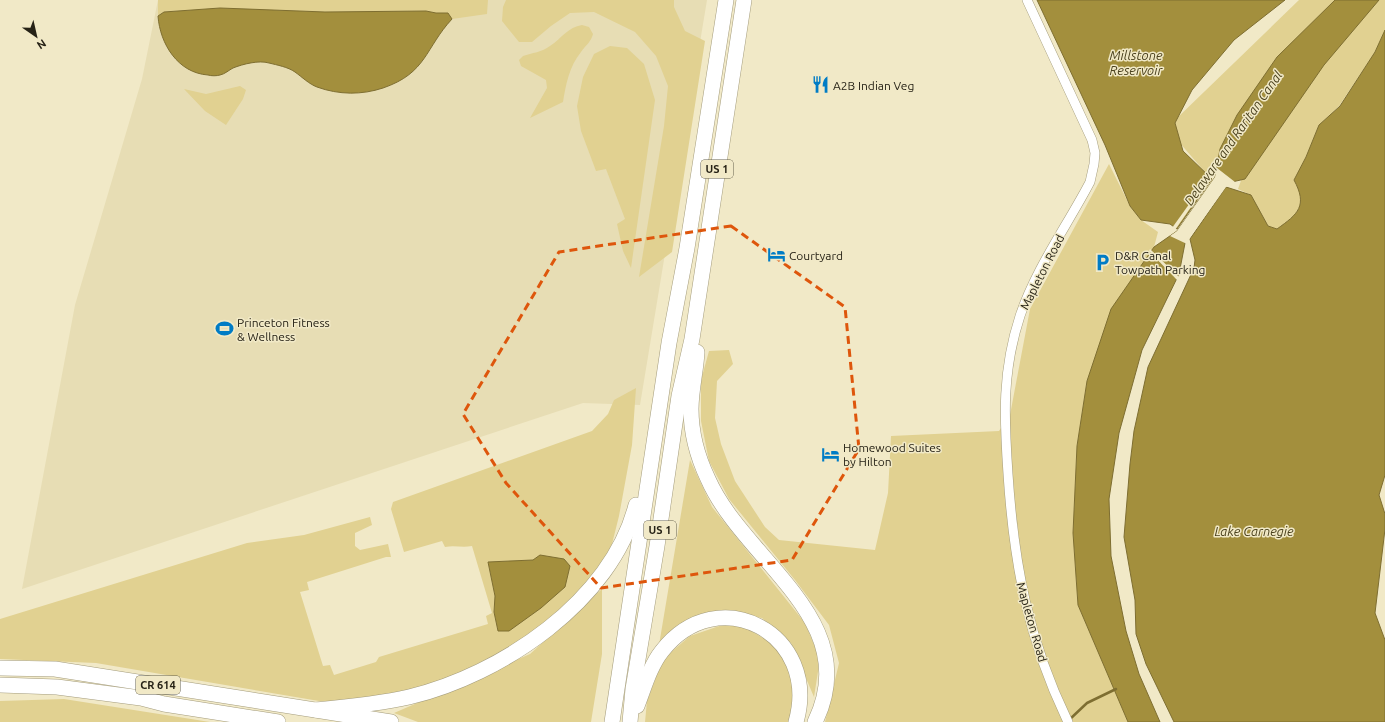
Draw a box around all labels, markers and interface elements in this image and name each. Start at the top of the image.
north arrow [16,16,56,56]
text: N [35,37,48,52]
water label: Millstone Reservoir [1110,48,1163,77]
water label: Delaware and Raritan Canal [1181,68,1285,208]
restaurant icon: A2B Indian Veg [810,75,830,95]
place label: A2B Indian Veg [833,79,914,92]
road number: US 1 [701,160,733,178]
street label: Mapleton Road [1018,232,1066,312]
hotel icon: Courtyard [766,245,786,265]
place label: Courtyard [789,249,843,262]
place label: D&R Canal Towpath Parking [1115,249,1205,276]
parking icon: D&R Canal Towpath Parking [1092,252,1112,272]
place label: Princeton Fitness & Wellness [237,316,330,343]
sports icon: Princeton Fitness & Wellness [214,319,234,339]
place label: Homewood Suites by Hilton [843,441,941,468]
hotel icon: Homewood Suites by Hilton [820,444,840,464]
road number: US 1 [644,521,676,539]
water label: Lake Carnegie [1214,524,1294,538]
street label: Mapleton Road [1014,581,1050,663]
road number: CR 614 [136,676,180,694]

